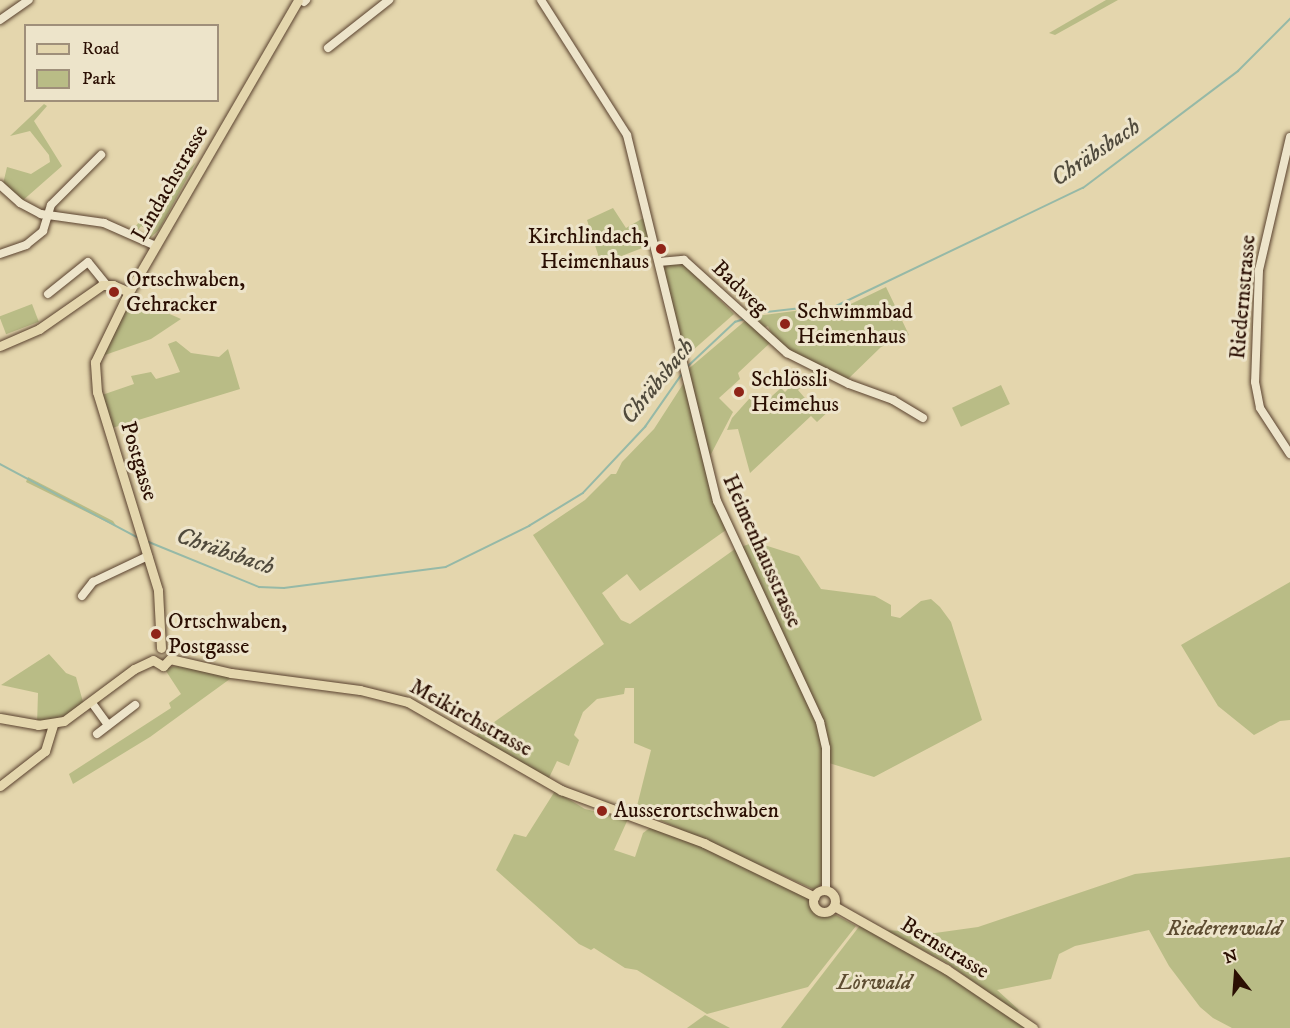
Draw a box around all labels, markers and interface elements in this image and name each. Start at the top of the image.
legend [24,24,219,102]
text: Road [82,38,119,60]
text: Park [82,68,116,90]
water label: Chräbsbach [1046,113,1146,193]
street label: Lindachstrasse [126,120,214,246]
place label: Kirchlindach, Heimenhaus [528,223,649,274]
street label: Riedernstrasse [1224,234,1262,360]
marker: Kirchlindach, Heimenhaus [654,242,668,256]
street label: Badweg [706,255,774,321]
place label: Ortschwaben, Gehracker [126,266,245,318]
marker: Ortschwaben, Gehracker [107,285,121,299]
place label: Schwimmbad Heimenhaus [797,298,913,350]
marker: Schwimmbad Heimenhaus [778,317,792,331]
water label: Chräbsbach [615,333,701,431]
place label: Schlössli Heimehus [751,366,839,418]
marker: Schlössli Heimehus [732,385,746,399]
street label: Postgasse [114,418,164,504]
street label: Heimenhausstrasse [716,470,808,632]
water label: Chräbsbach [172,522,278,582]
place label: Ortschwaben, Postgasse [168,608,287,660]
marker: Ortschwaben, Postgasse [149,627,163,641]
street label: Meikirchstrasse [405,673,537,763]
place label: Ausserortschwaben [614,798,779,824]
marker: Ausserortschwaben [595,804,609,818]
street label: Bernstrasse [896,911,994,985]
park label: Riederenwald [1167,916,1281,942]
north arrow [1206,944,1266,1004]
text: N [1222,945,1240,968]
park label: Lörwald [837,970,911,996]

